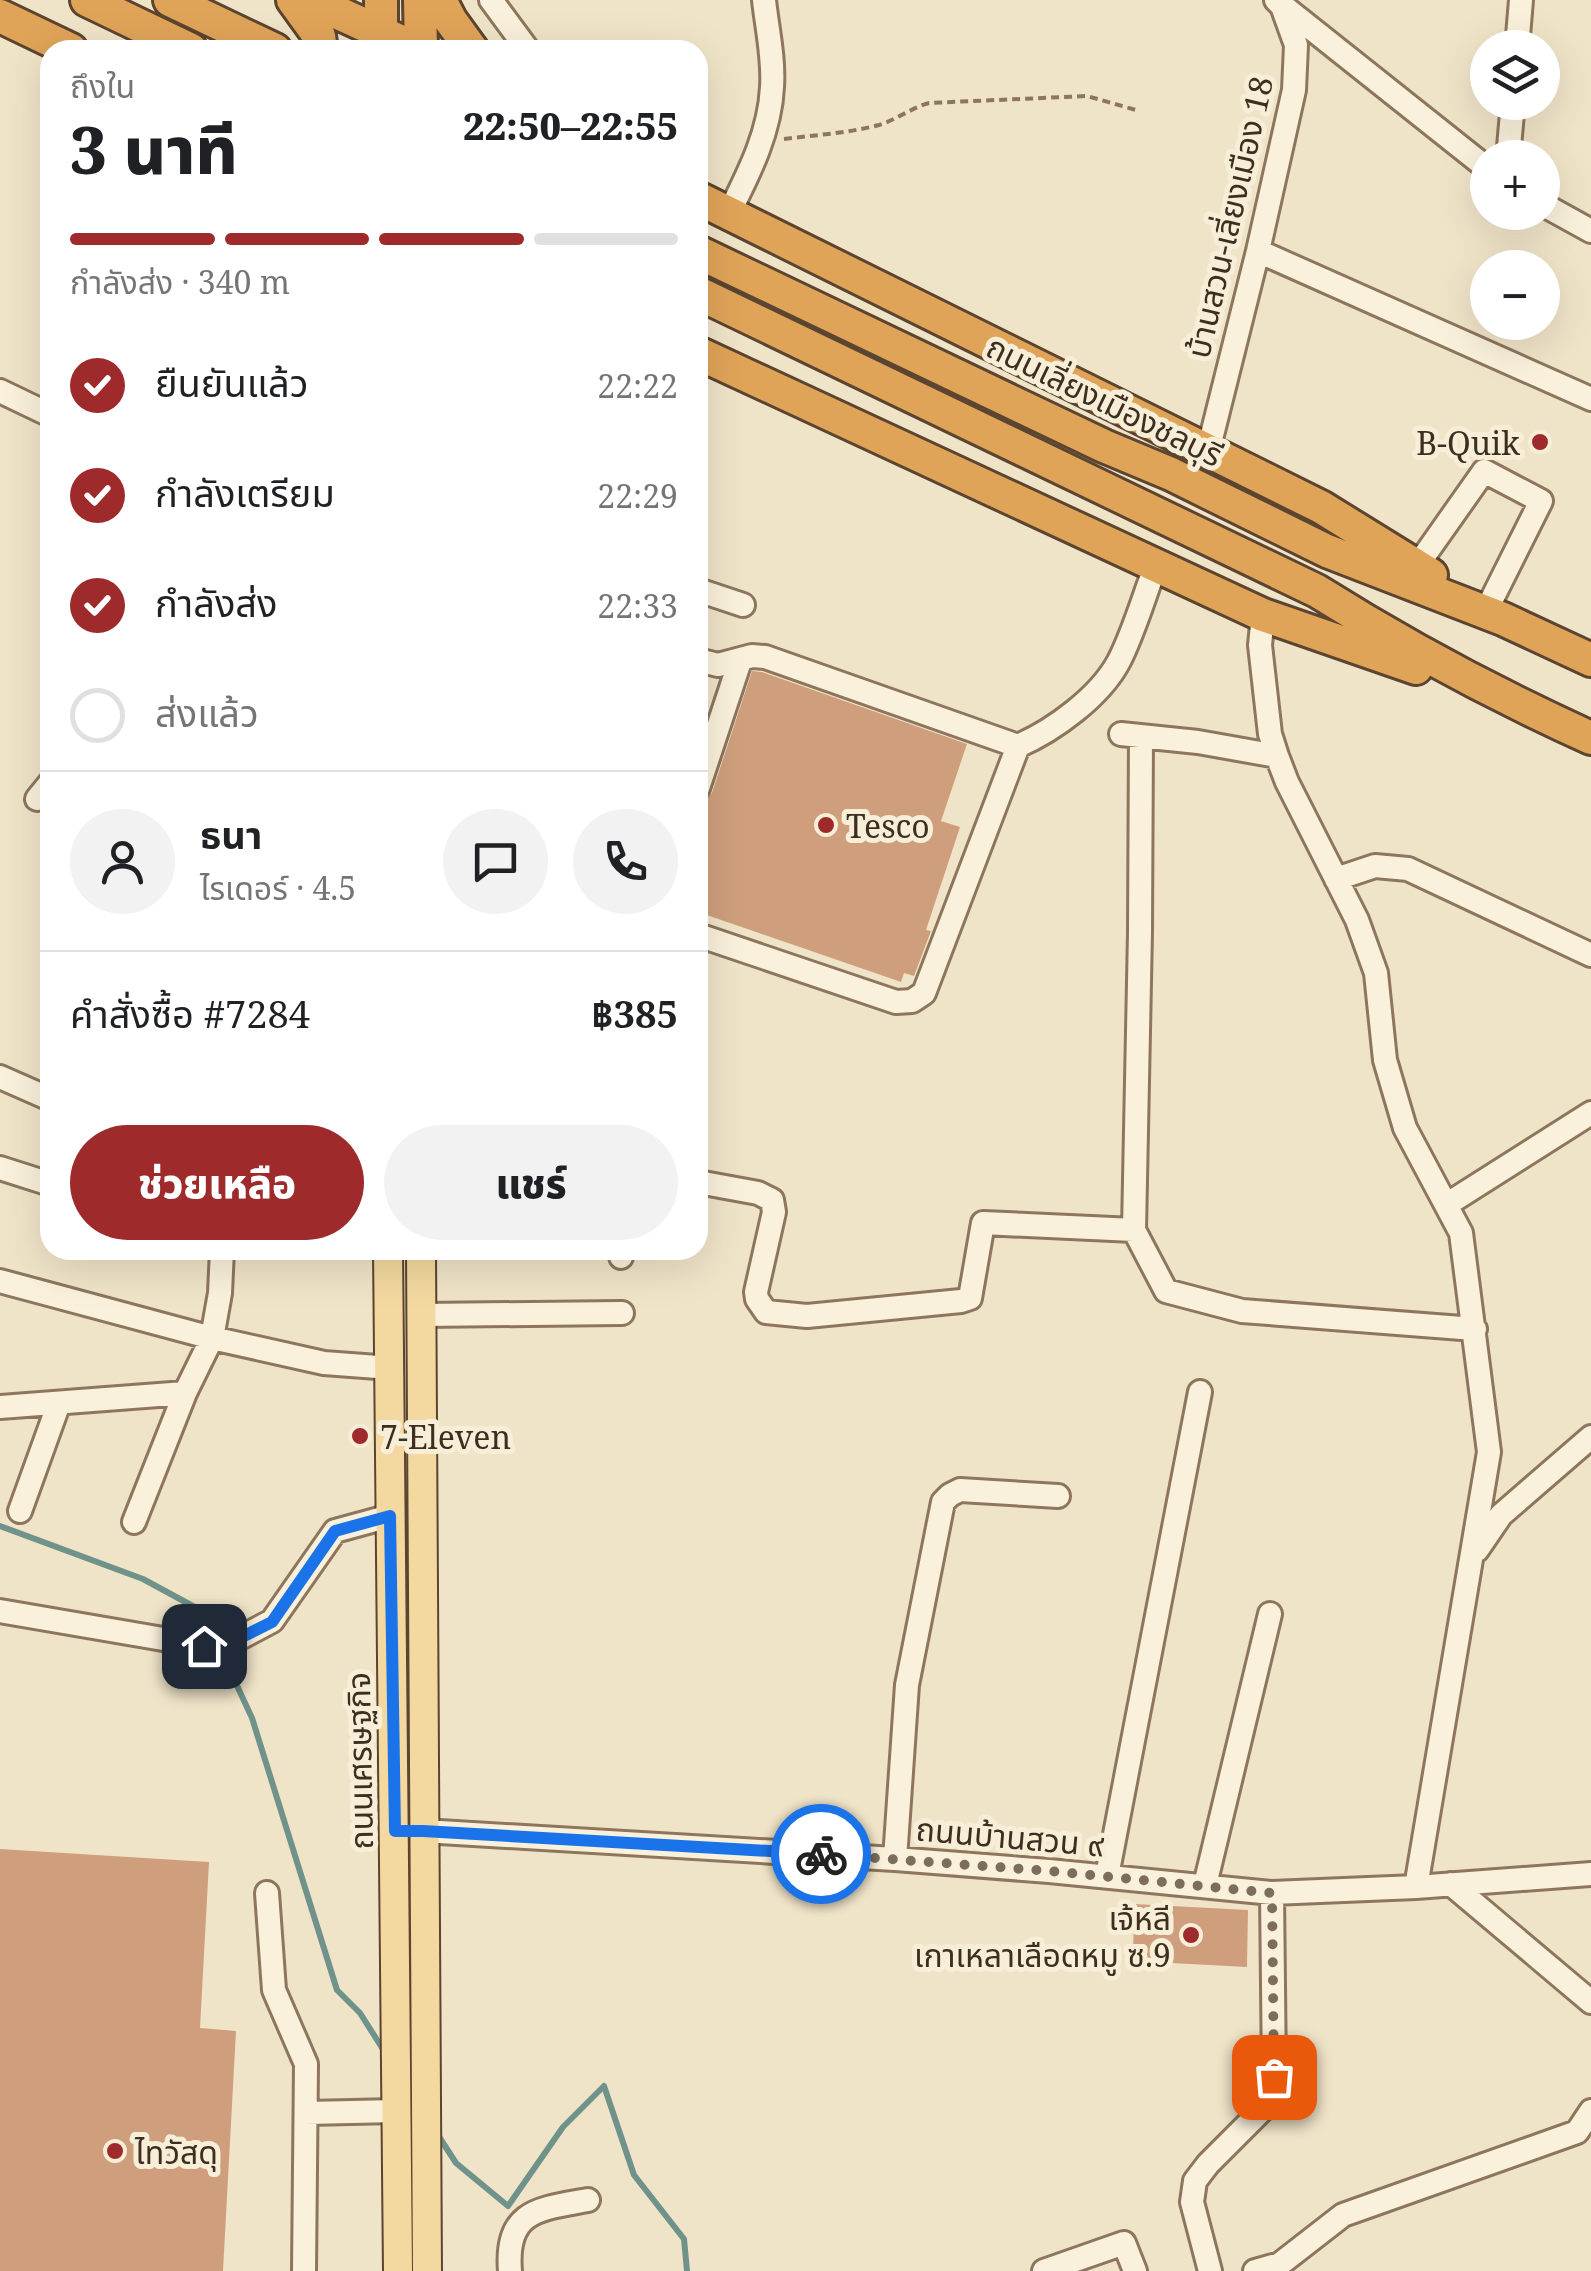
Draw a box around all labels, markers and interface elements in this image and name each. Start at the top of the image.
map controls [1470,30,1560,340]
button: layers [1470,30,1560,120]
text: ถึงใน [70,64,135,107]
street label: บ้านสวน-เลี่ยงเมือง 18 [1176,72,1282,362]
text: 22:50–22:55 [463,99,678,151]
text: 3 นาที [70,105,238,193]
button: + [1470,140,1560,230]
button: − [1470,250,1560,340]
text: กำลังส่ง · 340 m [70,260,290,303]
street label: ถนนเลี่ยงเมืองชลบุรี [980,324,1230,476]
text: ยืนยันแล้ว [155,356,308,408]
icon: check [70,358,125,413]
text: 22:22 [597,364,678,407]
place label: B-Quik [1416,421,1520,464]
marker: B-Quik [1529,431,1551,453]
text: กำลังเตรียม [155,466,335,518]
icon: check [70,468,125,523]
text: 22:29 [597,474,678,517]
text: กำลังส่ง [155,576,277,628]
icon: check [70,578,125,633]
text: 22:33 [597,584,678,627]
text: ส่งแล้ว [155,686,259,738]
place label: Tesco [846,804,930,847]
text: ธนา [200,808,262,860]
button: person [70,809,175,914]
button: chat [443,809,548,914]
button: phone [573,809,678,914]
marker: Tesco [815,814,837,836]
text: ไรเดอร์ · 4.5 [200,866,356,909]
text: คำสั่งซื้อ #7284 [70,987,310,1039]
text: ฿385 [592,987,678,1039]
button: ช่วยเหลือ [70,1125,364,1240]
button: แชร์ [384,1125,678,1240]
place label: 7-Eleven [380,1415,511,1458]
marker: 7-Eleven [349,1425,371,1447]
pin [162,1604,247,1689]
icon: home [177,1619,232,1674]
street label: ถนนเศรษฐกิจ [336,1672,382,1850]
courier [771,1804,871,1904]
street label: ถนนบ้านสวน ๙ [914,1806,1106,1866]
icon: bike [794,1827,849,1882]
place label: เจ้หลี เกาเหลาเลือดหมู ซ.9 [914,1896,1171,1976]
marker: เจ้หลี เกาเหลาเลือดหมู ซ.9 [1180,1924,1202,1946]
pin [1232,2035,1317,2120]
icon: bag [1247,2050,1302,2105]
place label: ไทวัสดุ [134,2130,218,2173]
marker: ไทวัสดุ [104,2140,126,2162]

